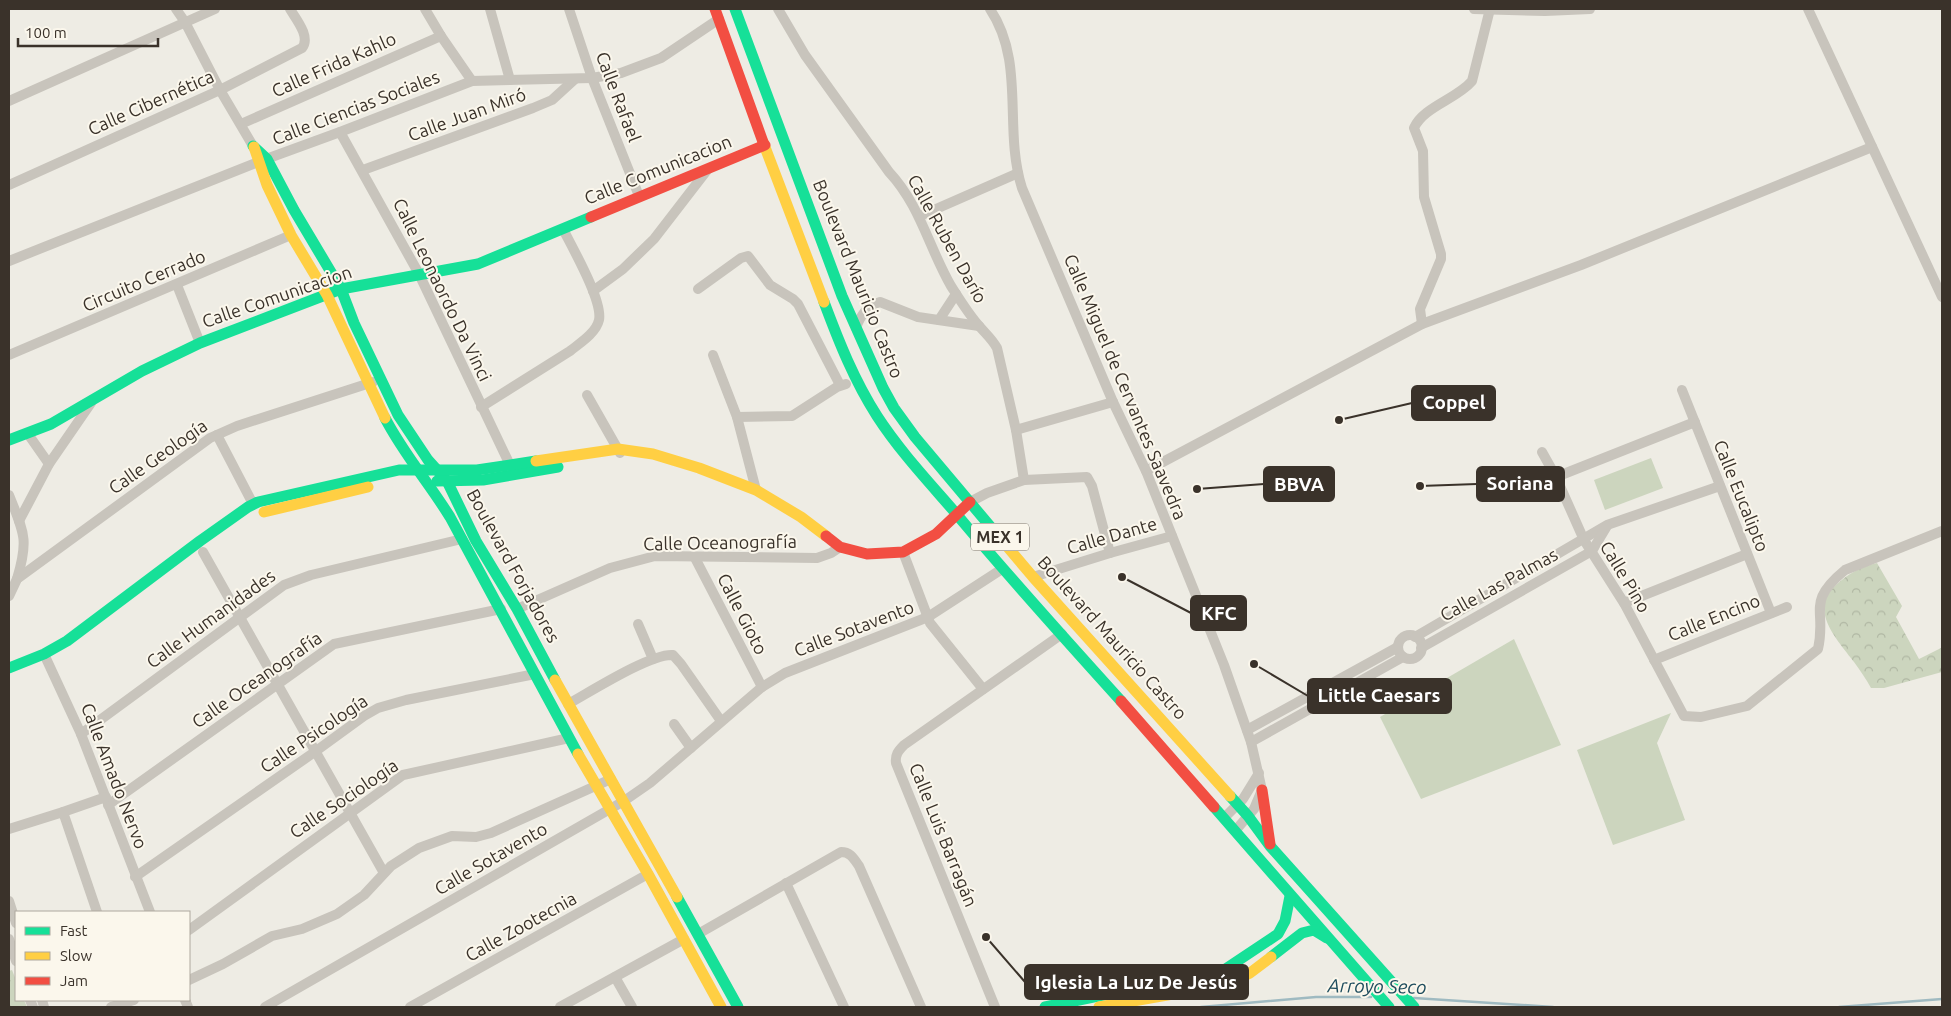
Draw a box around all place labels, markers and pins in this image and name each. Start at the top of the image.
callout: Coppel [1412,386,1495,420]
callout: BBVA [1264,467,1334,501]
callout: Soriana [1477,467,1564,501]
callout: KFC [1191,596,1246,630]
callout: Little Caesars [1308,679,1451,713]
callout: Iglesia La Luz De Jesús [1025,965,1248,999]

